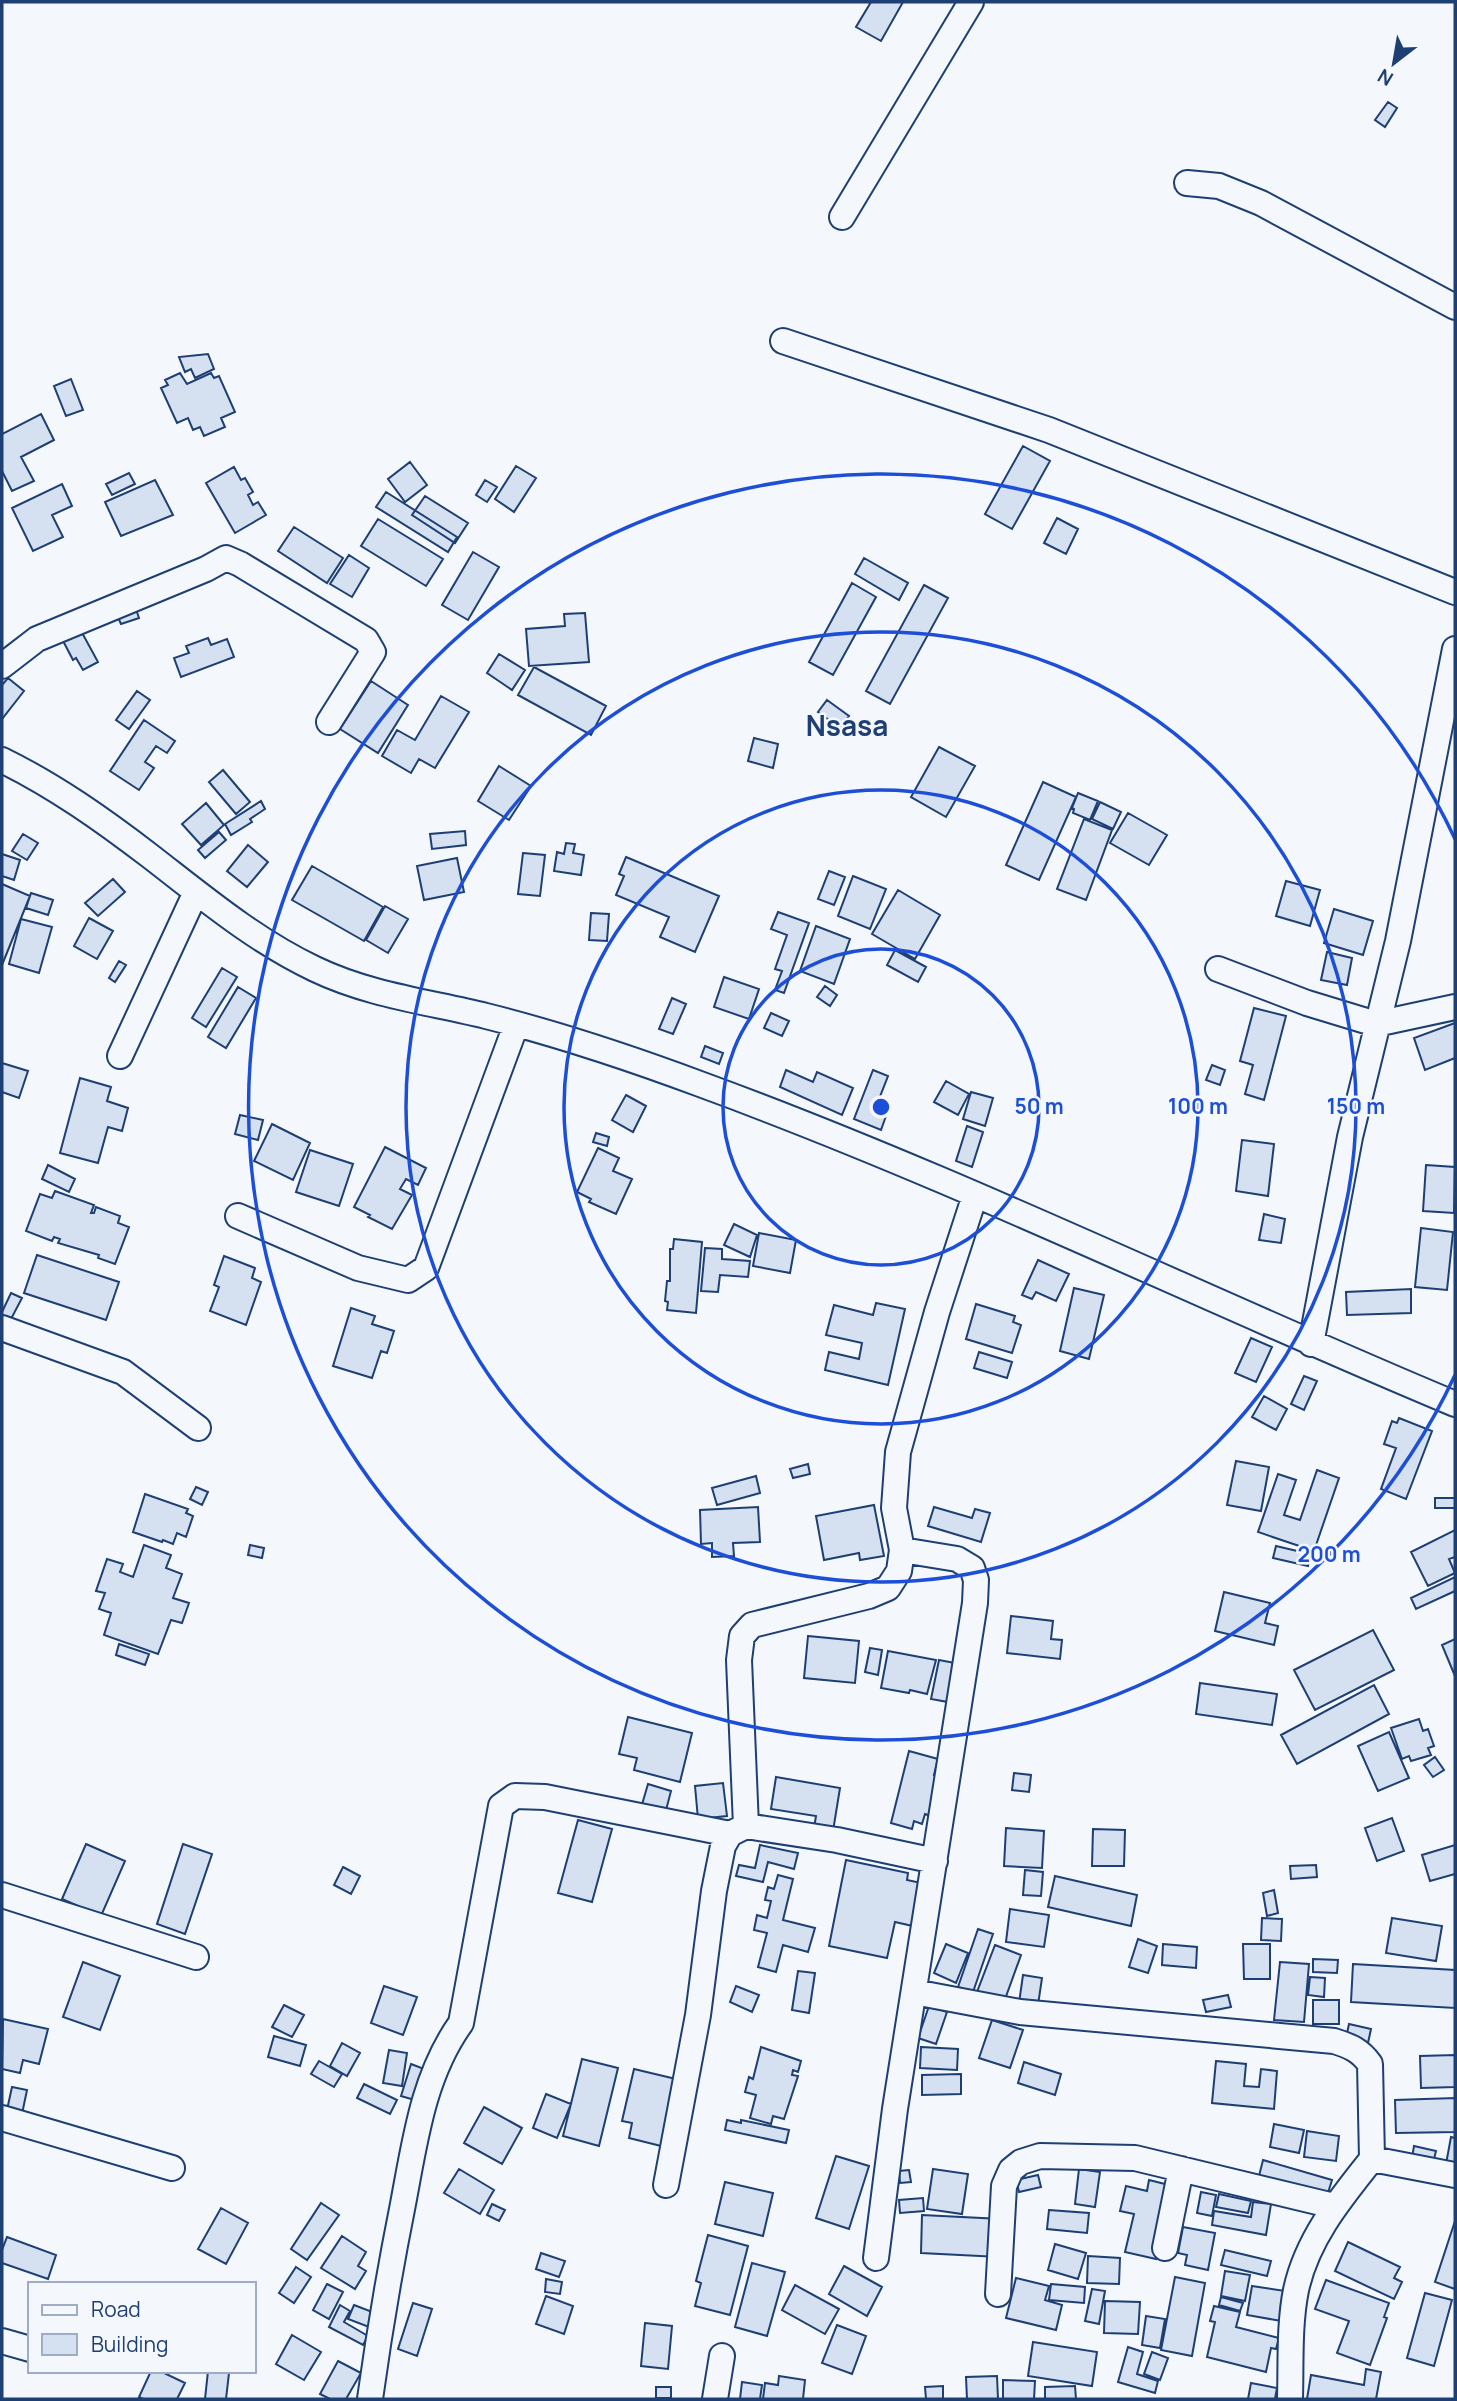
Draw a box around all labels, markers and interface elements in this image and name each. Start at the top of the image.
north arrow [1359,28,1429,98]
text: N [1373,63,1398,92]
district label: Nsasa [806,706,888,744]
text: 50 m [1014,1092,1064,1120]
text: 100 m [1168,1092,1228,1120]
text: 150 m [1327,1092,1385,1120]
centre of rings [869,1095,893,1119]
text: 200 m [1297,1540,1361,1568]
legend [28,2282,256,2373]
text: Road [91,2295,141,2323]
text: Building [91,2330,168,2358]

